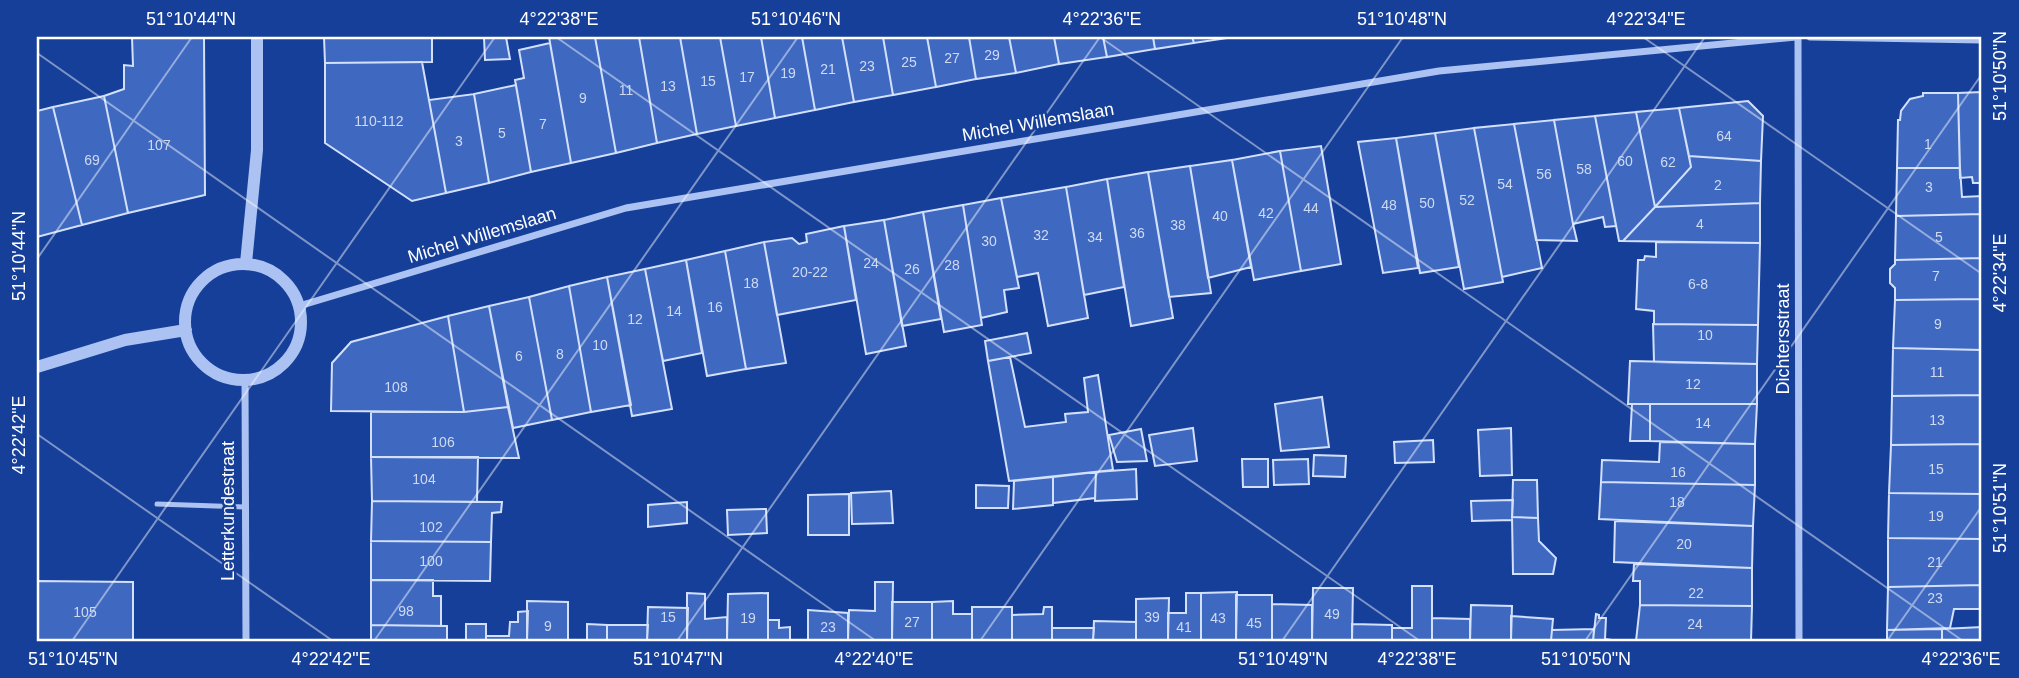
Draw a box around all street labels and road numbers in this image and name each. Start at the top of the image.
street label: Michel Willemslaan [960,99,1116,145]
street label: Michel Willemslaan [405,203,559,267]
street label: Dichtersstraat [1773,283,1793,395]
street label: Letterkundestraat [218,441,238,581]

